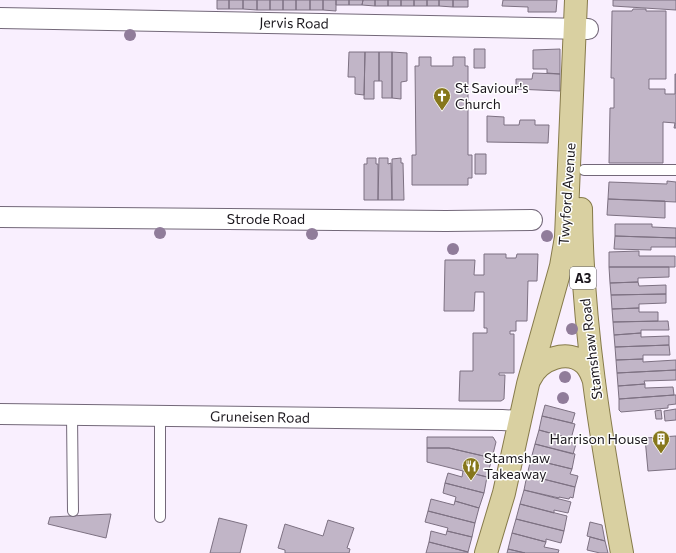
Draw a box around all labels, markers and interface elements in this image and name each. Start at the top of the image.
street label: Jervis Road [259,13,329,32]
place label: St Saviour's Church [455,79,529,112]
church icon: St Saviour's Church [432,86,452,111]
street label: Twyford Avenue [554,142,579,246]
street label: Strode Road [227,210,305,227]
road number: A3 [570,267,596,289]
street label: Stamshaw Road [576,298,605,400]
street label: Gruneisen Road [210,407,310,426]
building icon: Harrison House [651,429,671,454]
place label: Harrison House [550,430,648,447]
place label: Stamshaw Takeaway [484,449,550,482]
restaurant icon: Stamshaw Takeaway [461,456,481,481]

